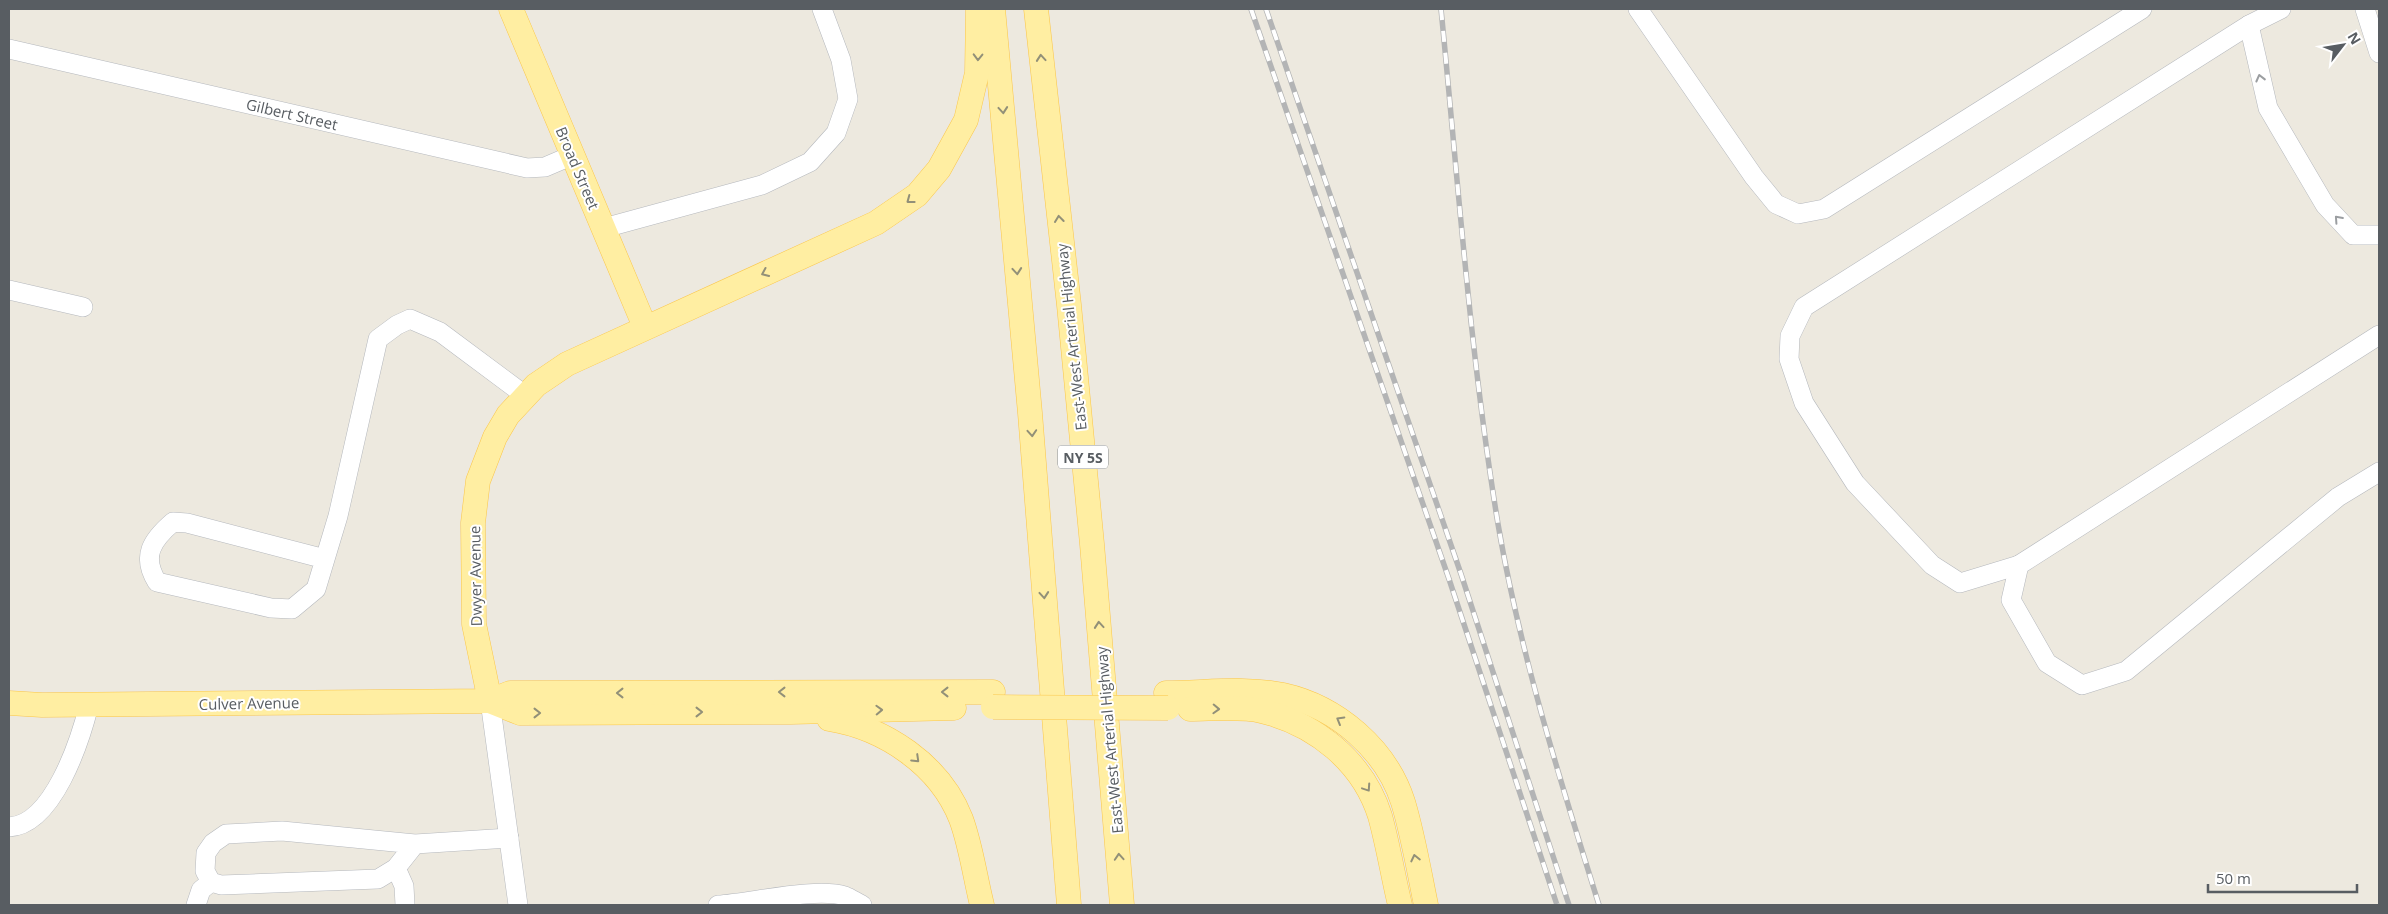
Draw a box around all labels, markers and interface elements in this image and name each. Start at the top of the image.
north arrow [2318,20,2368,70]
text: N [2343,28,2366,48]
one-way arrow [973,54,983,62]
one-way arrow [1035,54,1046,62]
one-way arrow [2255,73,2266,82]
street label: Gilbert Street [244,94,340,134]
one-way arrow [997,106,1008,114]
street label: Broad Street [552,124,604,212]
one-way arrow [907,195,916,203]
one-way arrow [1054,215,1064,224]
one-way arrow [2335,215,2344,224]
street label: East-West Arterial Highway [1051,242,1091,431]
one-way arrow [761,266,770,277]
one-way arrow [1011,268,1022,276]
one-way arrow [1026,430,1037,438]
road number: NY 5S [1058,446,1108,468]
street label: Dwyer Avenue [464,525,486,627]
one-way arrow [1038,592,1049,600]
one-way arrow [1093,621,1104,629]
street label: East-West Arterial Highway [1091,645,1127,834]
one-way arrow [778,687,786,697]
one-way arrow [940,687,948,697]
one-way arrow [615,688,623,698]
street label: Culver Avenue [199,692,299,714]
one-way arrow [1213,704,1221,714]
one-way arrow [876,705,883,715]
one-way arrow [696,707,704,717]
one-way arrow [534,708,541,718]
one-way arrow [1336,716,1345,726]
one-way arrow [911,753,920,762]
one-way arrow [1361,782,1370,792]
one-way arrow [1113,852,1124,860]
one-way arrow [1410,853,1421,862]
scale bar [2208,862,2357,894]
text: 50 m [2216,868,2251,888]

